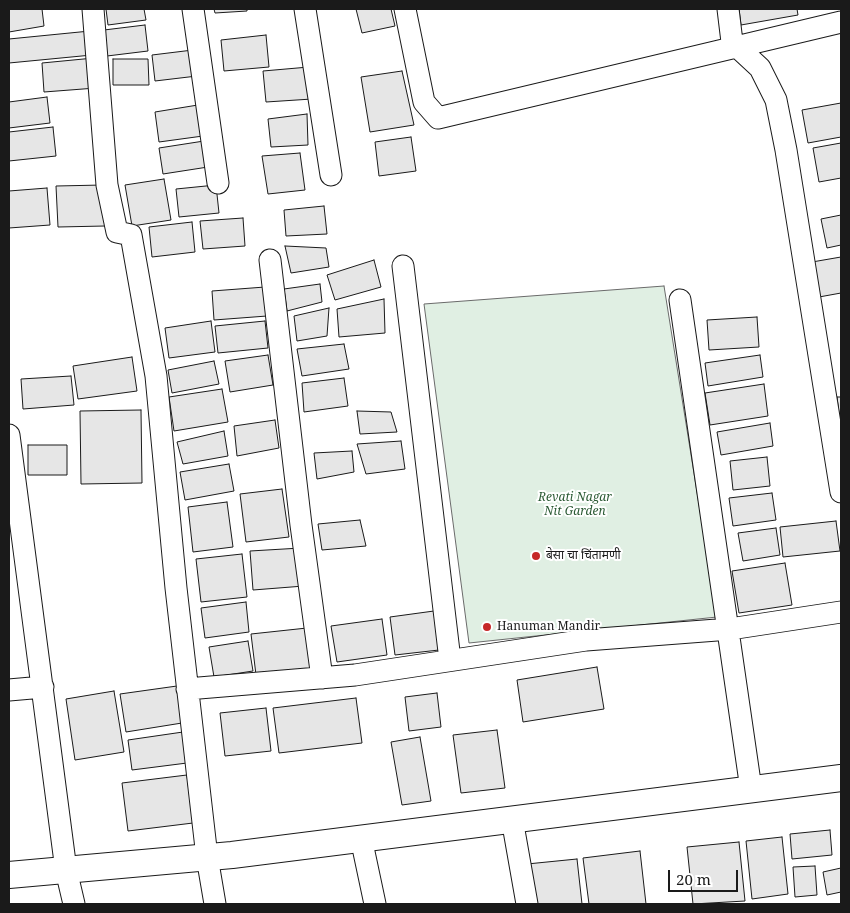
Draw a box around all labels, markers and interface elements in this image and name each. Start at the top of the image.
park label: Revati Nagar Nit Garden [538,491,612,519]
place label: बेसा चा चिंतामणी [546,549,621,563]
marker: बेसा चा चिंतामणी [530,550,542,562]
place label: Hanuman Mandir [497,620,600,634]
marker: Hanuman Mandir [481,621,493,633]
scale bar [670,860,740,892]
text: 20 m [676,869,711,889]

